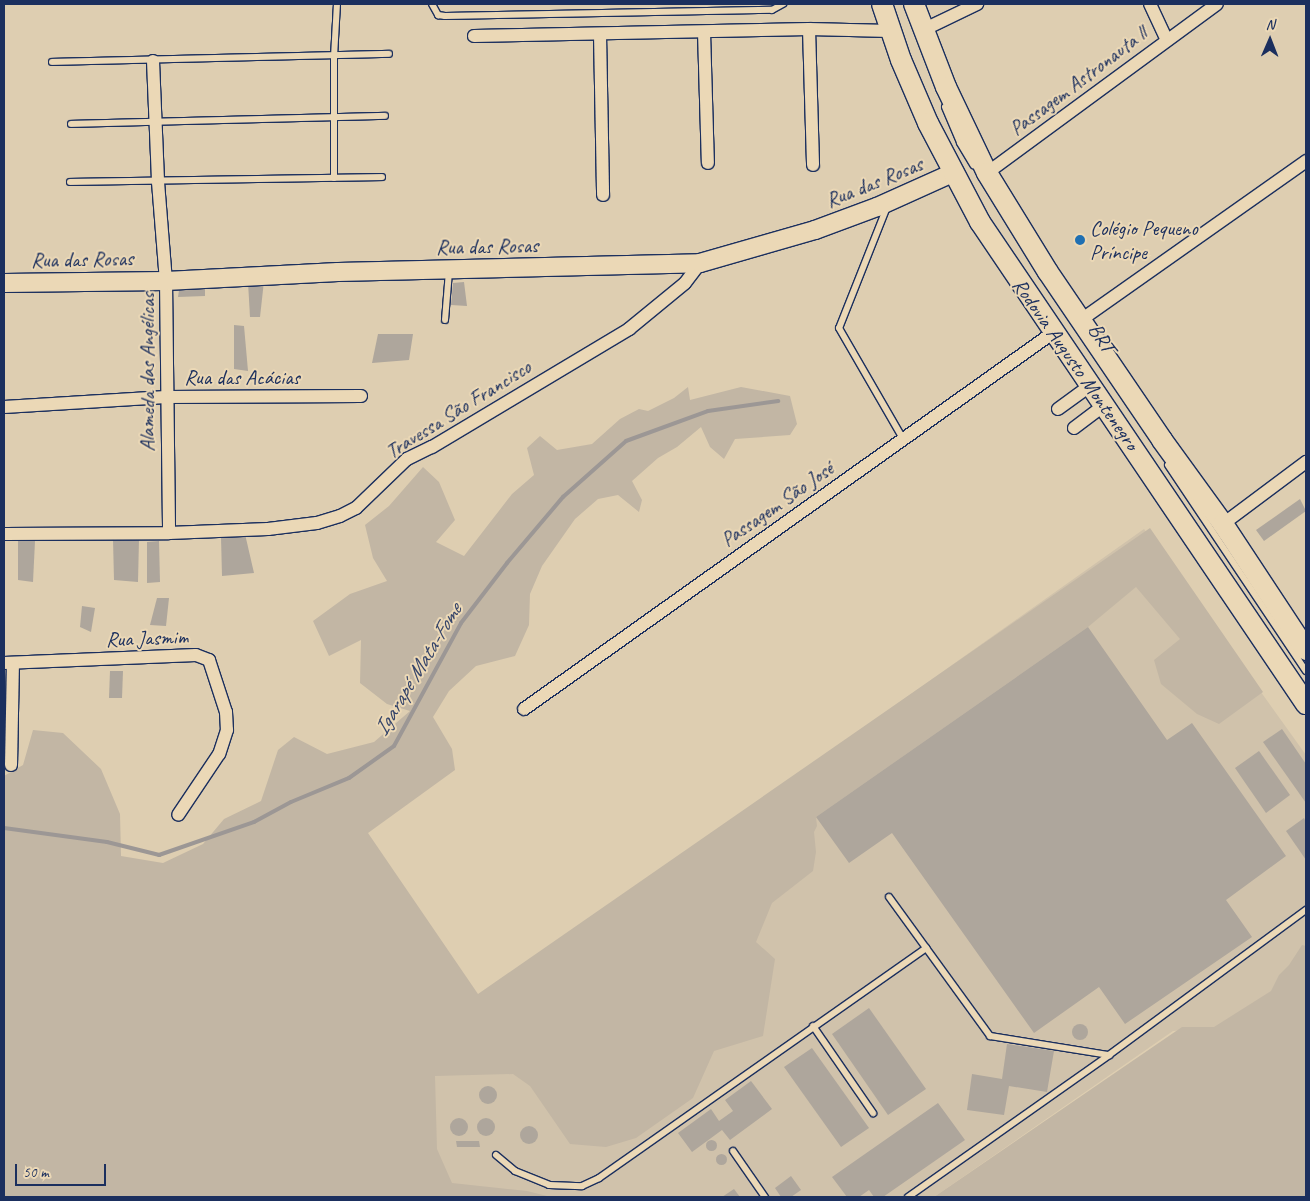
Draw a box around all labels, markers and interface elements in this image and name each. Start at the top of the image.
north arrow [1245,15,1295,65]
text: N [1266,16,1275,33]
street label: Passagem Astronauta ll [1004,21,1152,141]
street label: Rua das Rosas [822,151,926,213]
place label: Colégio Pequeno Príncipe [1090,215,1197,265]
street label: Rua das Rosas [435,233,539,259]
marker: Colégio Pequeno Príncipe [1074,234,1086,246]
street label: Rua das Rosas [30,246,134,272]
street label: Rodovia Augusto Montenegro [1007,273,1145,455]
street label: Alameda das Angélicas [134,292,160,452]
street label: BRT [1083,318,1121,358]
street label: Travessa São Francisco [380,354,536,464]
street label: Rua das Acácias [184,364,300,390]
street label: Passagem São José [716,456,838,552]
water label: Igarapé Mata-Fome [368,599,468,741]
street label: Rua Jasmim [105,624,189,652]
scale bar [18,1154,109,1186]
text: 50 m [23,1163,49,1182]

